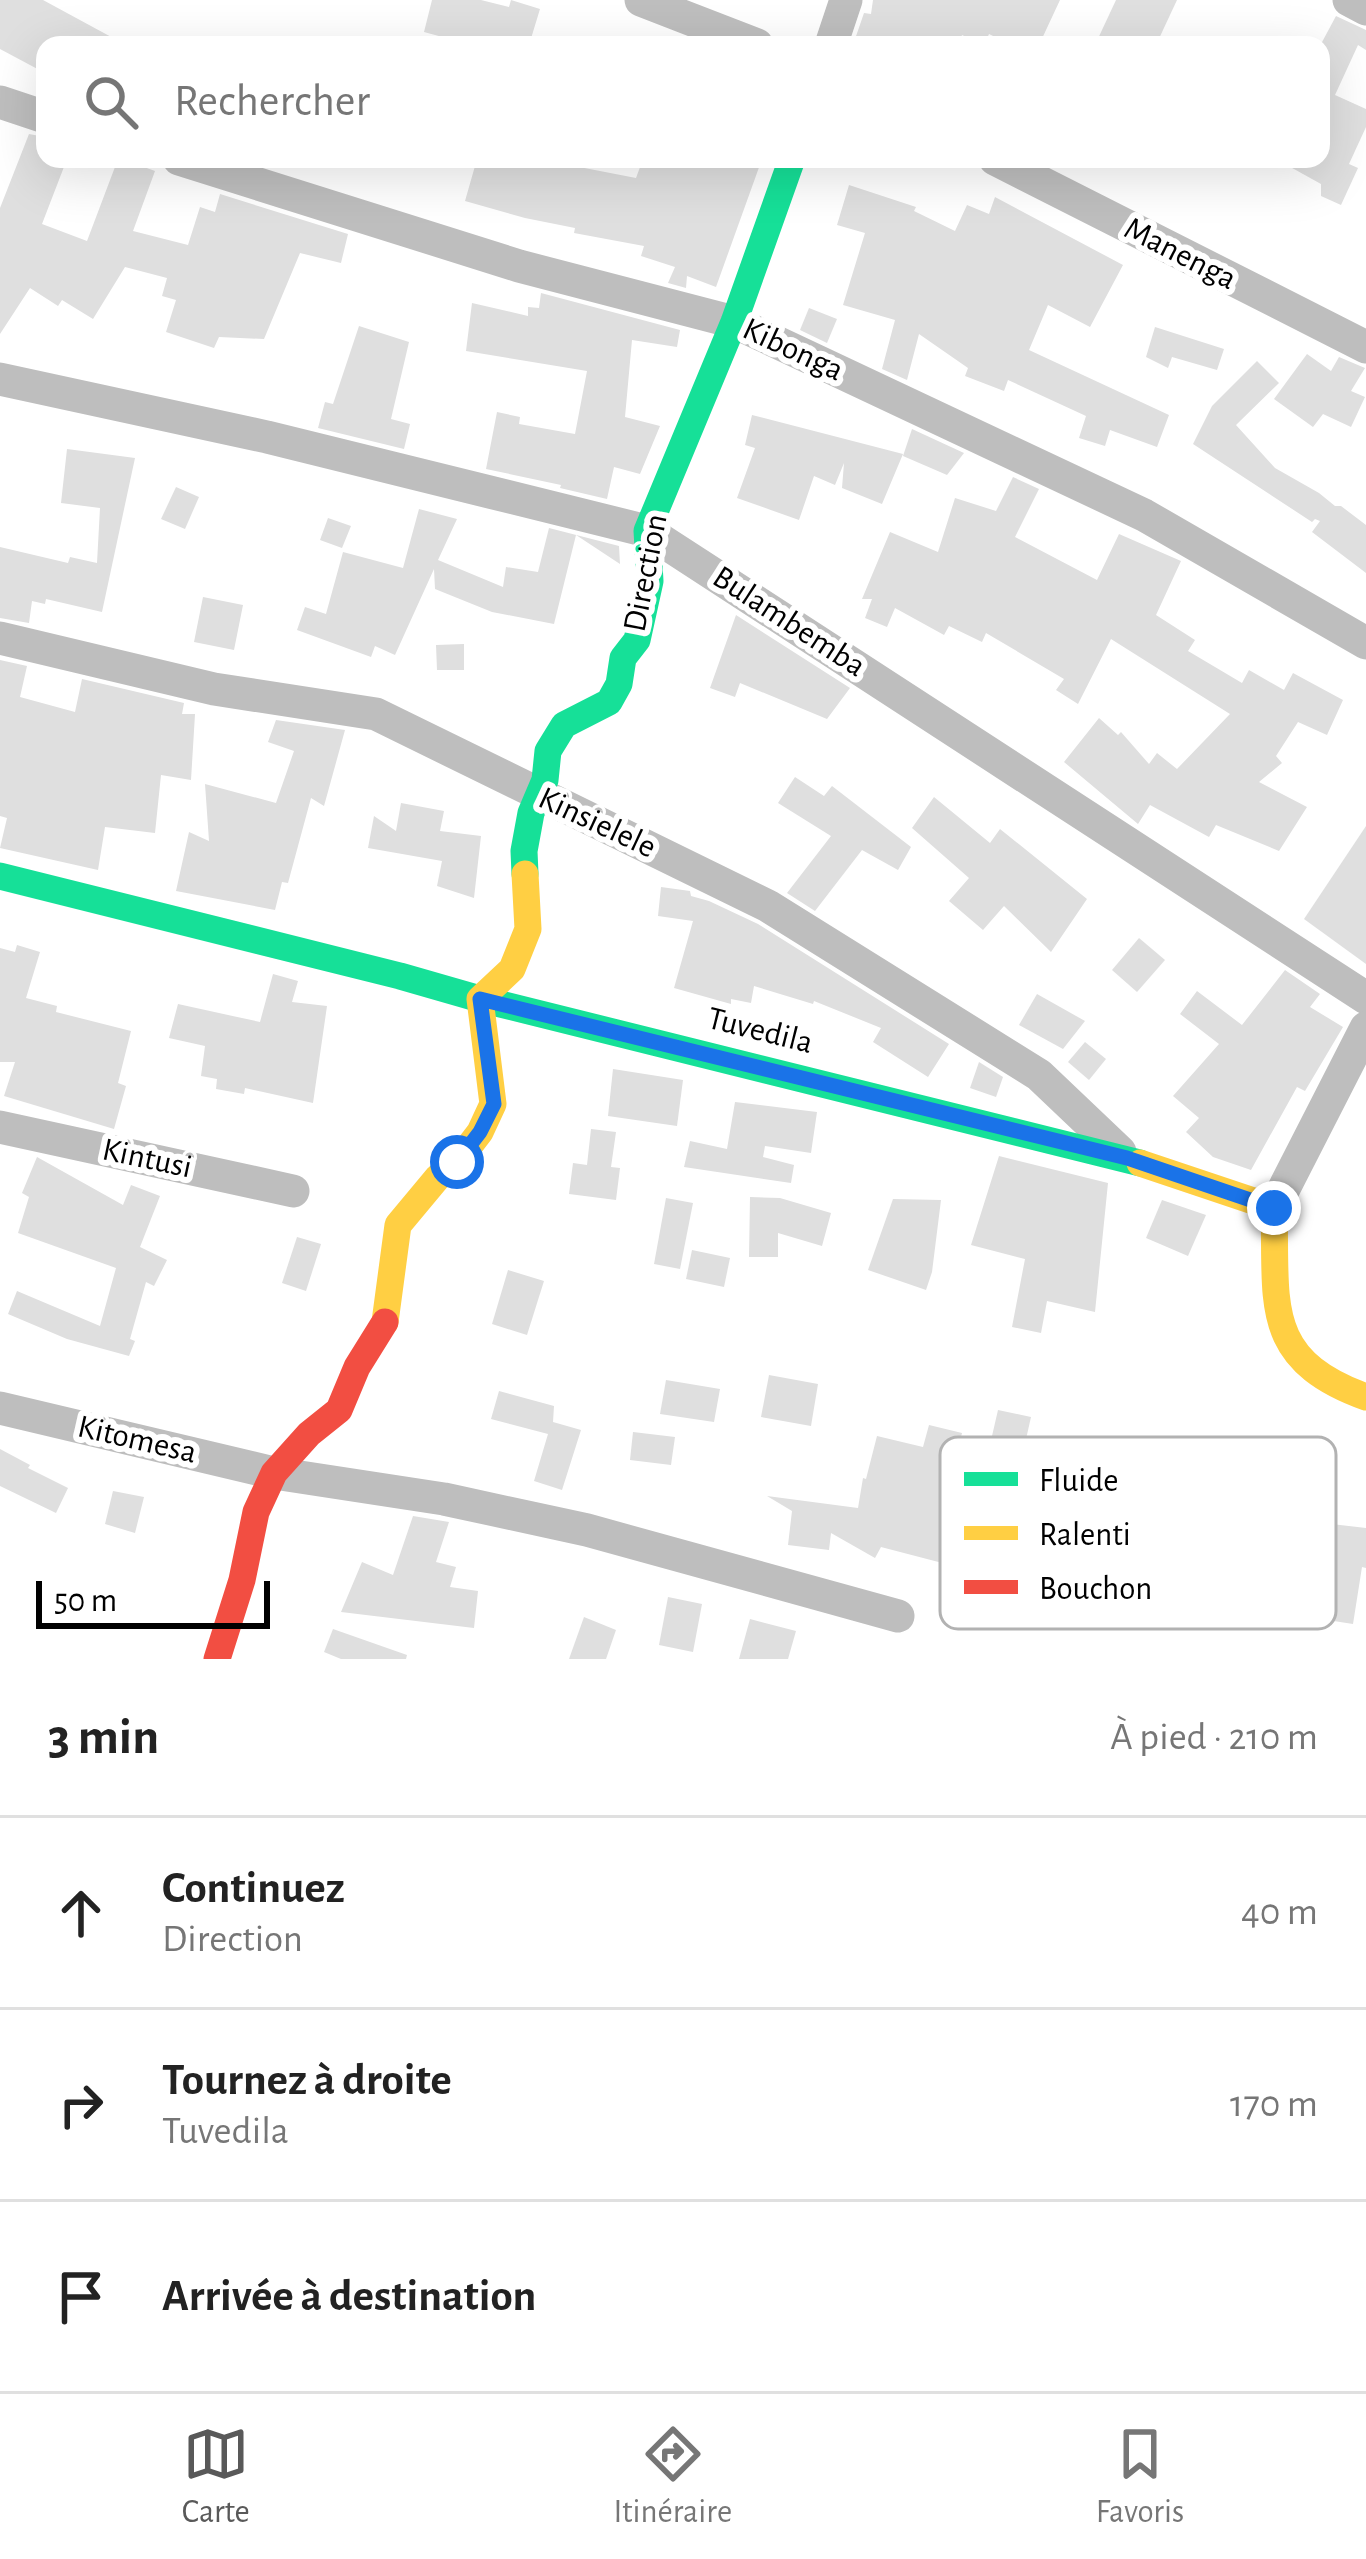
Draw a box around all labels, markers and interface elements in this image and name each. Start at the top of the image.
search box [36,36,1330,168]
icon: search [78,69,144,135]
text: Rechercher [174,79,370,124]
street label: Manenga [1119,212,1241,296]
street label: Kibonga [738,312,848,388]
street label: Direction [618,511,674,635]
street label: Bulambemba [707,561,871,683]
street label: Kinsielele [533,782,661,864]
street label: Tuvedila [704,1002,816,1060]
street label: Kintusi [99,1133,195,1185]
route start [430,1135,484,1189]
route end [1247,1181,1301,1235]
street label: Kitomesa [74,1410,200,1470]
legend [940,1437,1336,1629]
text: Fluide [1039,1465,1119,1498]
text: Ralenti [1039,1519,1131,1552]
text: Bouchon [1039,1573,1152,1606]
scale bar [36,1575,270,1628]
text: 50 m [54,1585,117,1618]
text: 3 min [48,1712,159,1763]
text: À pied · 210 m [1110,1718,1318,1757]
text: Continuez [162,1866,345,1911]
icon: ahead [48,1880,114,1946]
text: 40 m [1241,1893,1318,1932]
text: Direction [162,1920,303,1959]
text: Tournez à droite [162,2058,452,2103]
icon: right [48,2072,114,2138]
text: 170 m [1230,2085,1318,2124]
text: Tuvedila [162,2112,289,2151]
icon: arrive [48,2264,114,2330]
text: Arrivée à destination [162,2274,536,2319]
tab: Carte [182,2421,250,2533]
tab: Itinéraire [613,2421,732,2533]
tab: Favoris [1096,2421,1184,2533]

